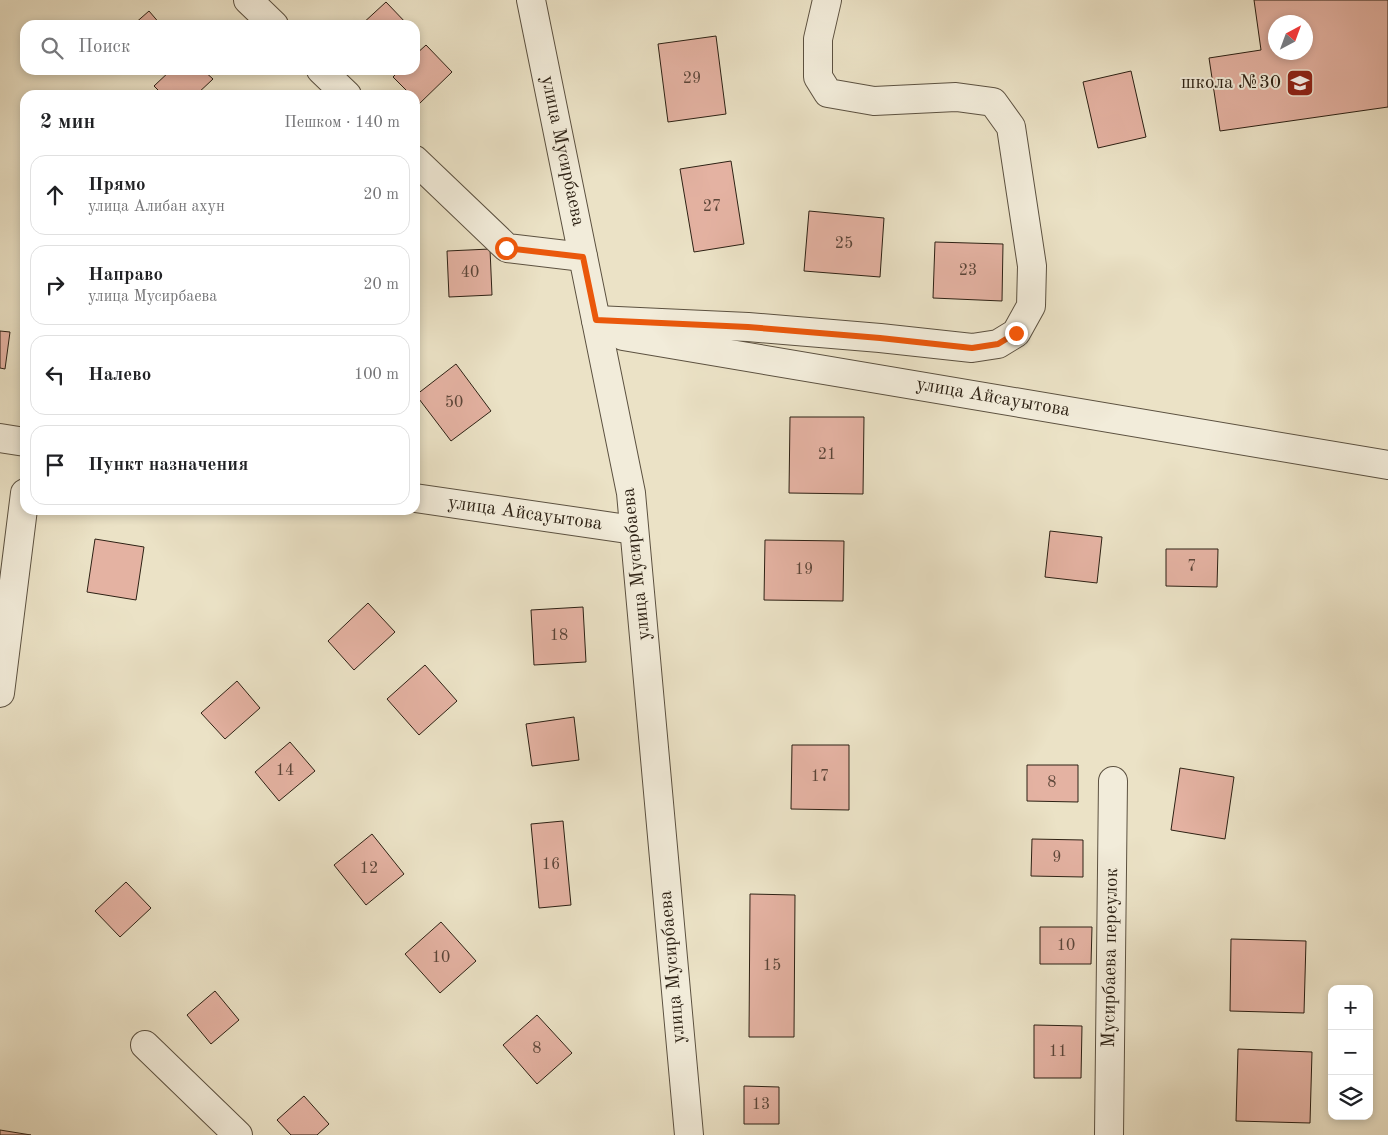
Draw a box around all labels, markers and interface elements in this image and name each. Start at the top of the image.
north arrow [1268,15,1313,60]
search box [20,20,420,75]
icon: search [38,34,66,62]
text: Поиск [78,38,130,57]
school or university icon: школа №30 [1285,68,1315,98]
house number: 29 [683,71,701,87]
street label: улица Мусирбаева [537,74,587,229]
place label: школа №30 [1181,74,1281,93]
text: 2 мин [40,112,95,133]
text: Пешком · 140 m [284,115,400,131]
text: Прямо [88,176,146,195]
icon: ahead [41,181,69,209]
text: 20 m [363,187,399,203]
text: улица Алибан ахун [88,199,225,215]
house number: 27 [703,199,721,215]
house number: 25 [835,236,853,252]
route start [495,237,518,260]
house number: 23 [959,263,977,279]
house number: 40 [461,265,479,281]
text: Направо [88,266,163,285]
icon: right [41,271,69,299]
text: 20 m [363,277,399,293]
text: улица Мусирбаева [88,289,217,305]
route end [1005,322,1028,345]
icon: left [41,361,69,389]
text: Налево [88,366,151,385]
text: 100 m [354,367,399,383]
street label: улица Айсауытова [915,375,1072,421]
house number: 50 [445,395,463,411]
house number: 21 [818,447,836,463]
icon: arrive [41,451,69,479]
text: Пункт назначения [88,456,248,475]
street label: улица Мусирбаева [619,486,654,641]
street label: улица Айсауытова [447,494,604,534]
house number: 7 [1187,559,1197,575]
house number: 19 [795,562,813,578]
house number: 18 [550,628,568,644]
house number: 14 [276,763,294,779]
house number: 17 [811,769,829,785]
house number: 8 [1047,775,1057,791]
house number: 9 [1052,850,1062,866]
house number: 16 [542,857,560,873]
house number: 12 [360,861,378,877]
street label: Мусирбаева переулок [1100,867,1122,1048]
street label: улица Мусирбаева [657,889,689,1044]
house number: 10 [1057,938,1075,954]
house number: 10 [432,950,450,966]
house number: 15 [763,958,781,974]
map controls [1328,985,1373,1120]
button: + [1328,985,1373,1030]
button: − [1328,1030,1373,1075]
house number: 8 [532,1041,542,1057]
house number: 11 [1049,1044,1067,1060]
button: layers [1328,1075,1373,1120]
house number: 13 [752,1097,770,1113]

